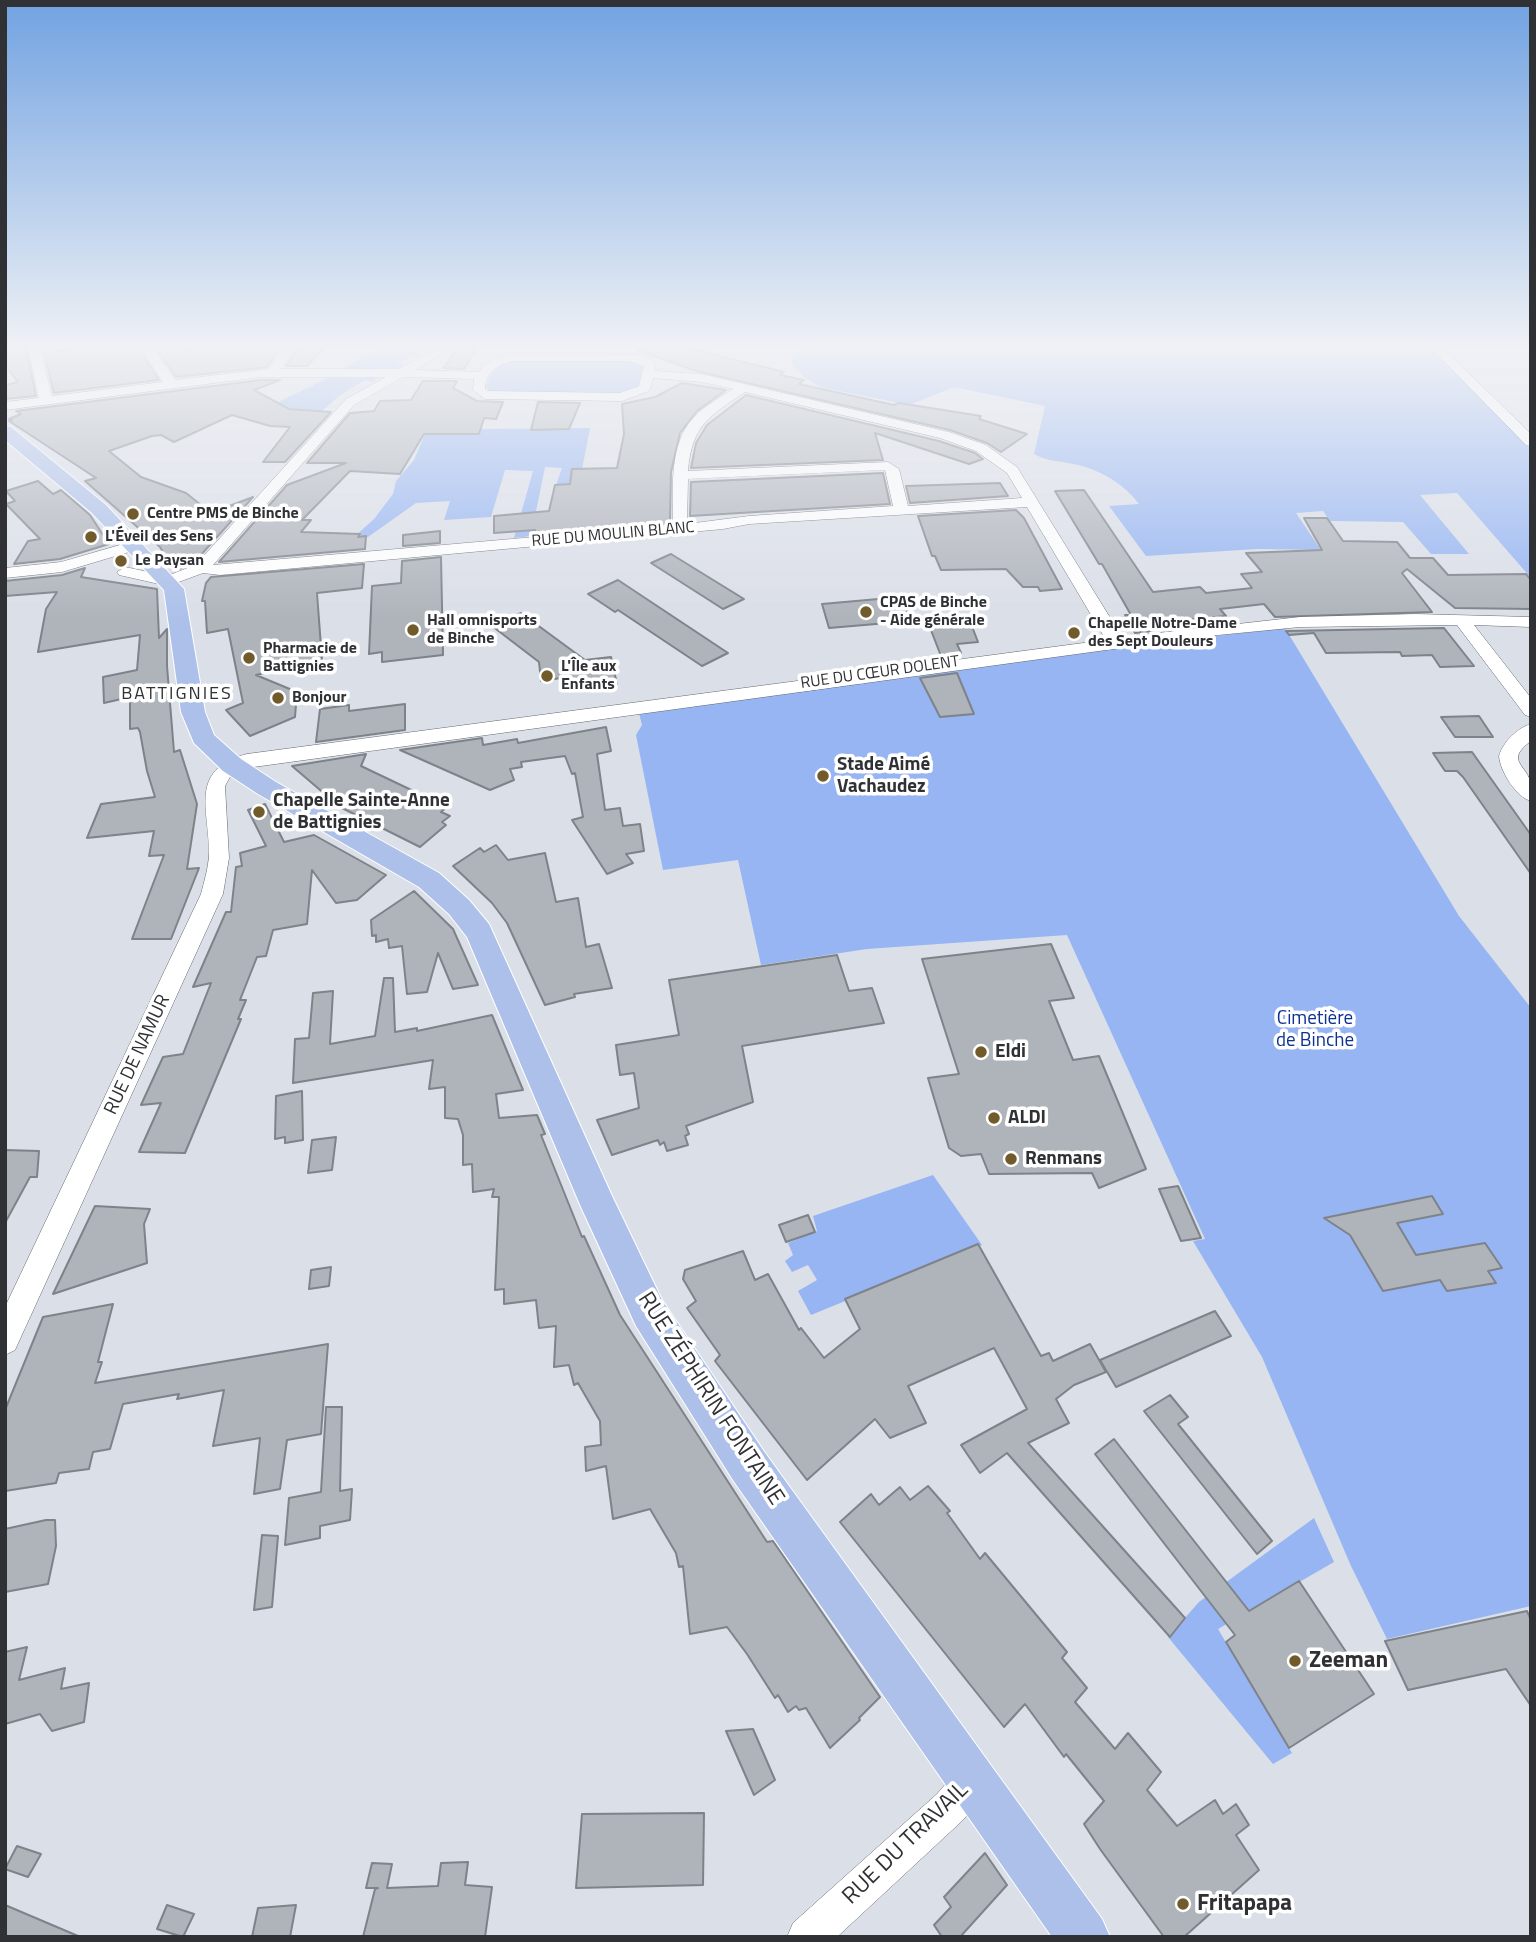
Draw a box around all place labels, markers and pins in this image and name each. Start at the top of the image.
place label: Centre PMS de Binche [147,504,299,524]
marker: Centre PMS de Binche [125,506,141,522]
place label: L'Éveil des Sens [105,527,213,547]
marker: L'Éveil des Sens [83,529,99,545]
place label: Le Paysan [135,551,204,571]
marker: Le Paysan [113,553,129,569]
place label: CPAS de Binche - Aide générale [880,593,987,631]
marker: CPAS de Binche - Aide générale [858,604,874,620]
place label: Hall omnisports de Binche [427,611,537,649]
place label: Chapelle Notre-Dame des Sept Douleurs [1088,614,1237,652]
marker: Hall omnisports de Binche [405,622,421,638]
marker: Chapelle Notre-Dame des Sept Douleurs [1066,625,1082,641]
place label: Pharmacie de Battignies [263,639,357,677]
marker: Pharmacie de Battignies [241,650,257,666]
place label: L'Île aux Enfants [561,657,616,695]
marker: L'Île aux Enfants [539,668,555,684]
place label: Bonjour [292,688,347,708]
marker: Bonjour [270,690,286,706]
place label: Stade Aimé Vachaudez [837,754,930,798]
marker: Stade Aimé Vachaudez [815,768,831,784]
place label: Chapelle Sainte-Anne de Battignies [273,790,450,834]
marker: Chapelle Sainte-Anne de Battignies [251,804,267,820]
place label: Eldi [995,1041,1026,1063]
marker: Eldi [973,1044,989,1060]
place label: ALDI [1008,1107,1046,1129]
marker: ALDI [986,1110,1002,1126]
place label: Renmans [1025,1148,1102,1170]
marker: Renmans [1003,1151,1019,1167]
place label: Zeeman [1309,1647,1388,1675]
marker: Zeeman [1287,1653,1303,1669]
place label: Fritapapa [1197,1890,1292,1918]
marker: Fritapapa [1175,1896,1191,1912]

